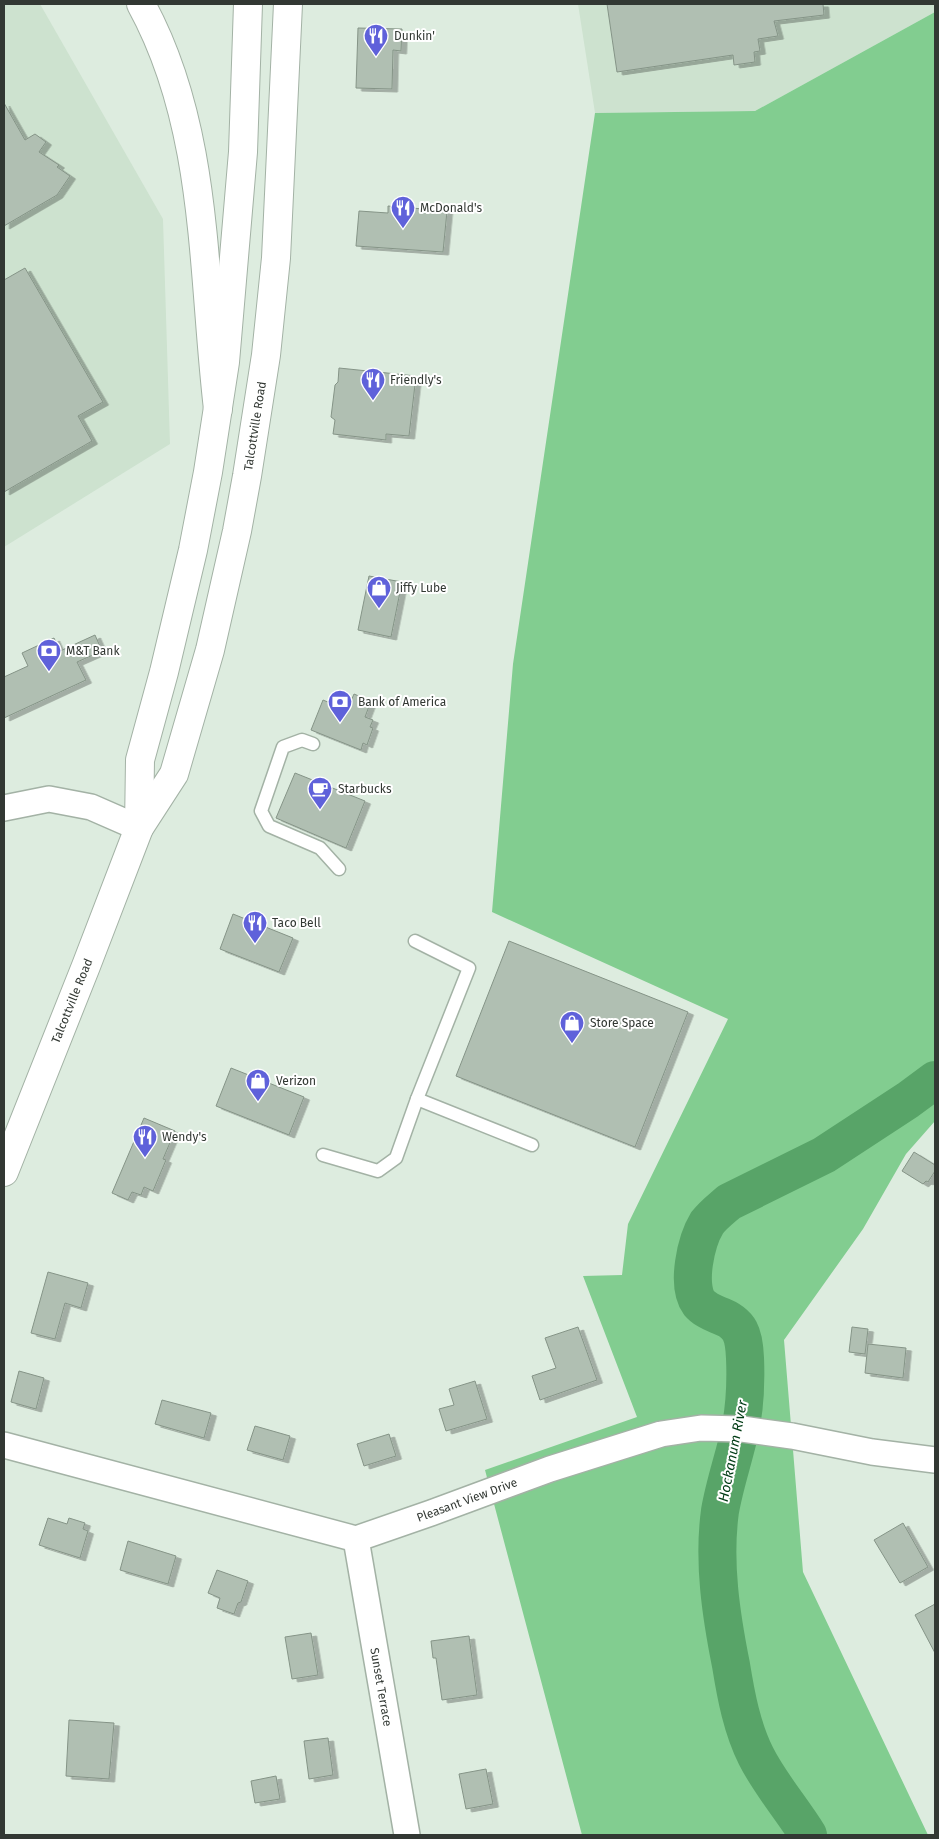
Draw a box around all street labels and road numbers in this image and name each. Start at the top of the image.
street label: Talcottville Road [241,380,269,472]
street label: Talcottville Road [49,957,95,1045]
street label: Pleasant View Drive [415,1475,519,1525]
street label: Sunset Terrace [367,1647,395,1727]

